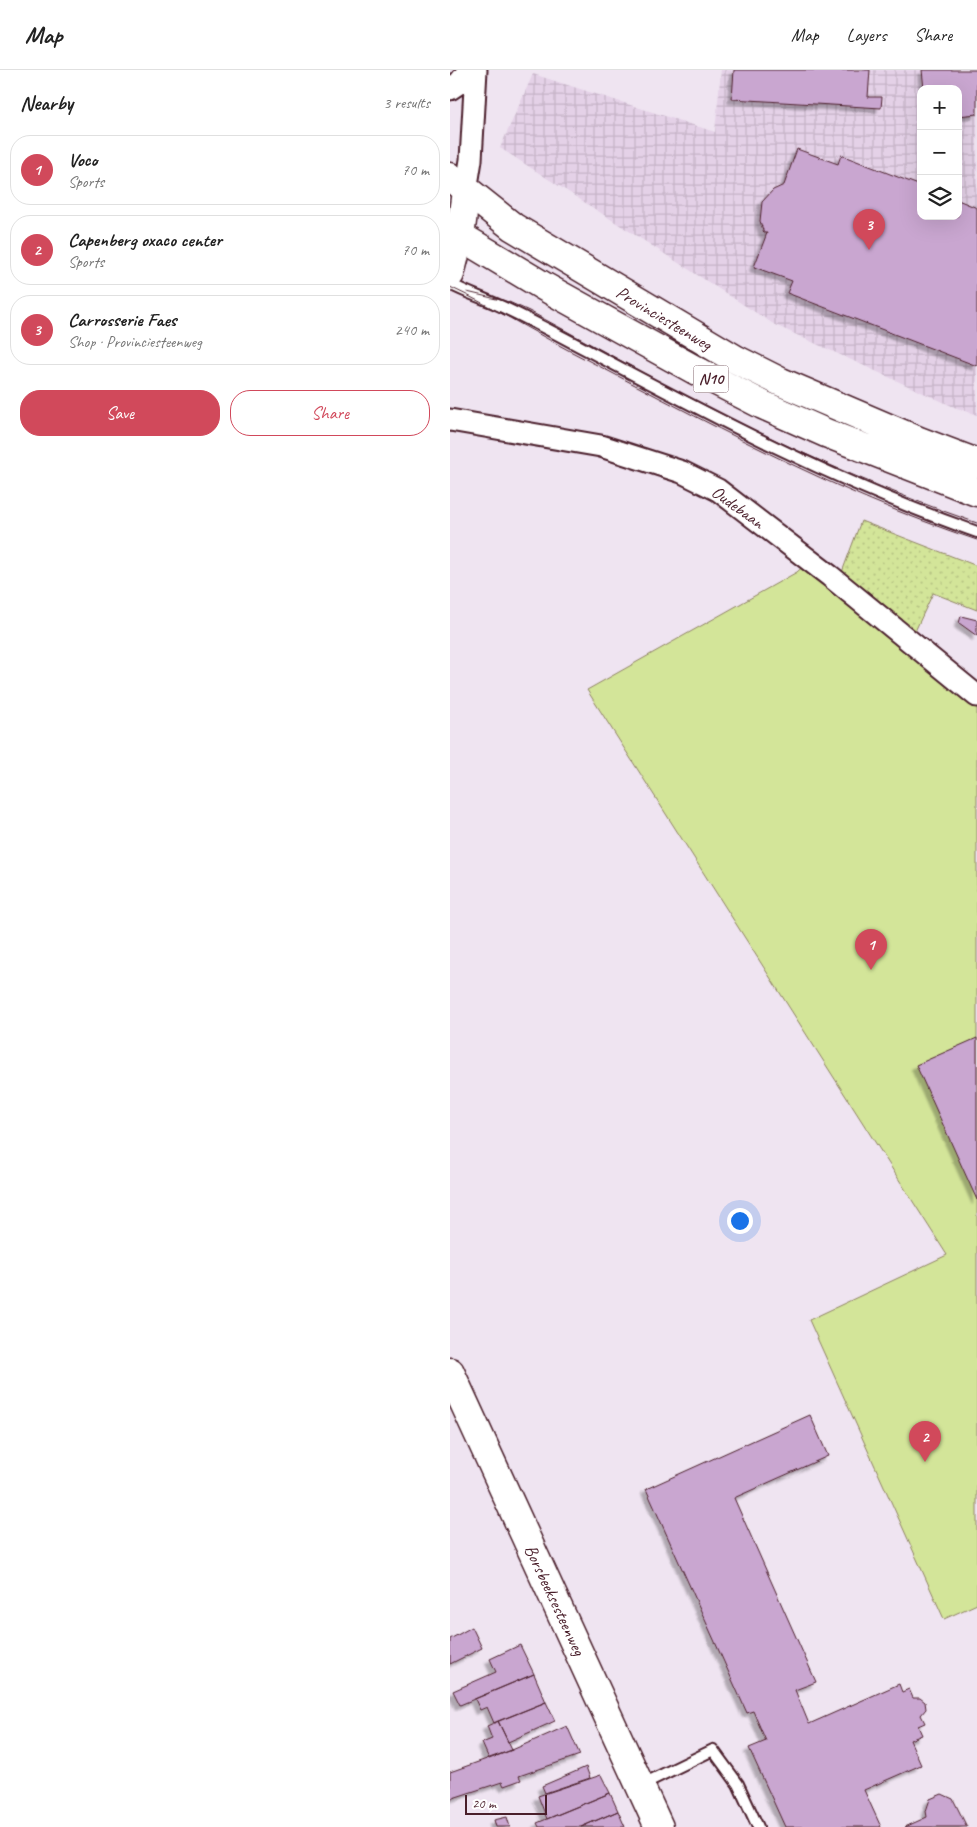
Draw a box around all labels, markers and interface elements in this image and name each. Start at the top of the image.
text: Map [25,20,62,50]
text: Map [791,24,819,46]
text: Layers [847,24,886,46]
text: Share [914,24,952,46]
map controls [917,85,962,220]
button: + [917,85,962,130]
text: Nearby [20,90,73,116]
text: 3 results [383,93,430,113]
button: − [917,130,962,175]
text: Voco [68,148,97,172]
text: 1 [33,160,41,180]
text: 70 m [402,160,429,180]
text: Sports [68,172,104,192]
button: layers [917,175,962,220]
pin: 3 [853,209,885,250]
text: Capenberg oxaco center [68,228,222,252]
text: 2 [33,240,41,260]
text: 70 m [402,240,429,260]
text: Sports [68,252,104,272]
street label: Provinciesteenweg [612,281,717,356]
text: Carrosserie Faes [68,308,177,332]
text: 3 [33,320,41,340]
text: 240 m [395,320,429,340]
text: Shop · Provinciesteenweg [68,332,202,352]
road number: N10 [694,366,728,392]
button: Save [20,390,220,436]
button: Share [230,390,430,436]
street label: Oudebaan [707,481,769,534]
pin: 1 [855,929,887,970]
your location [727,1208,753,1234]
pin: 2 [909,1421,941,1462]
street label: Borsbeeksesteenweg [520,1541,591,1660]
scale bar [465,1792,548,1815]
text: 20 m [472,1795,496,1812]

